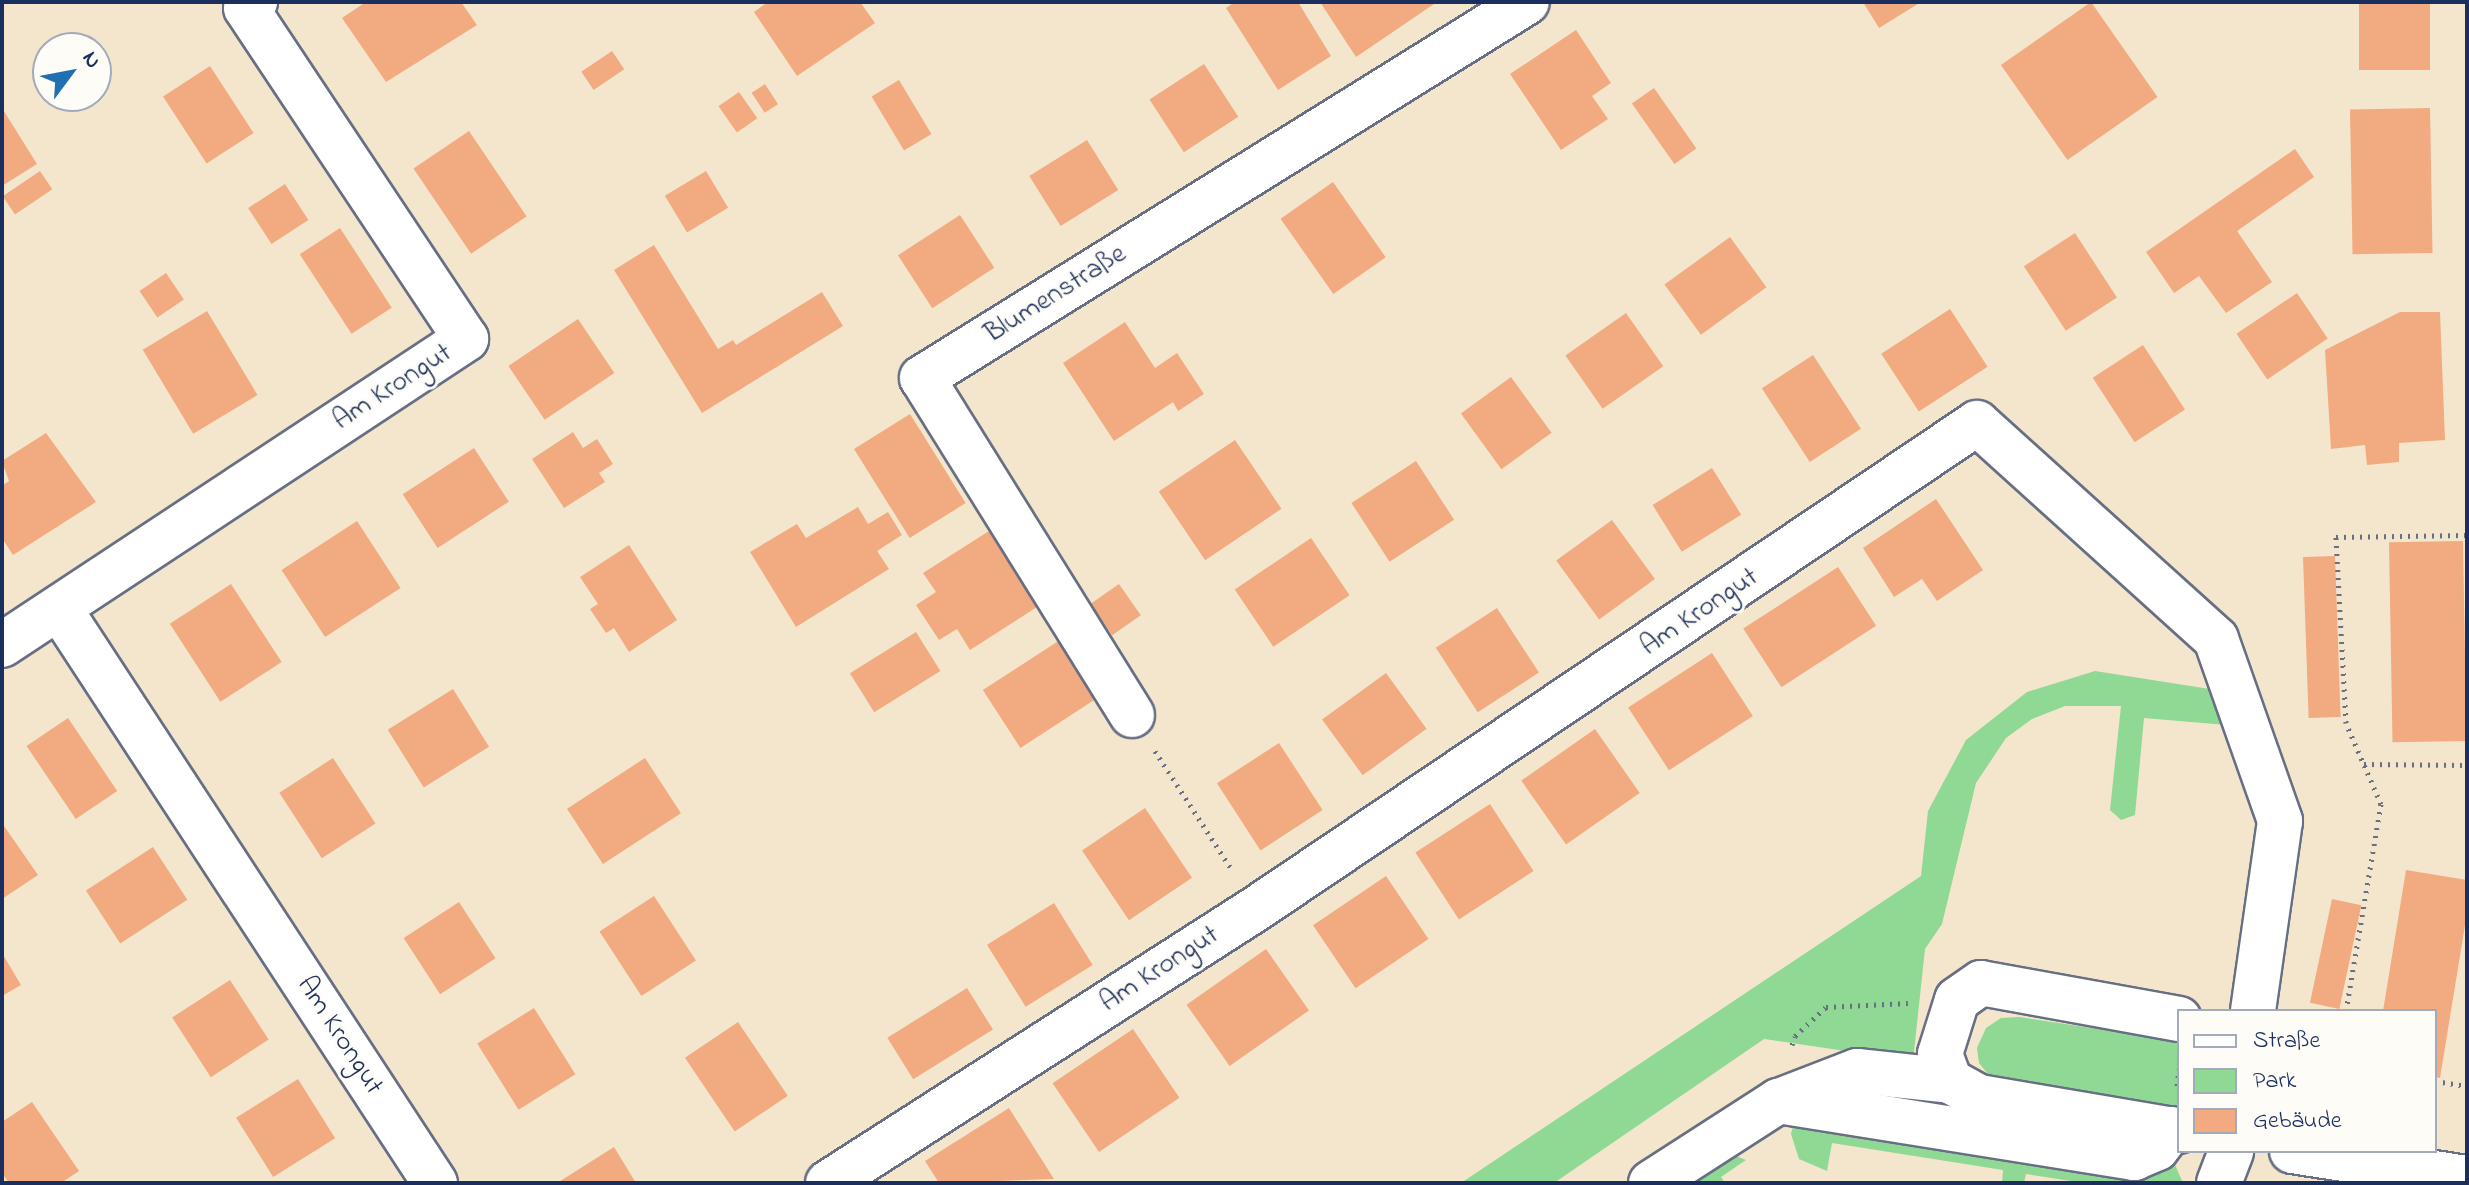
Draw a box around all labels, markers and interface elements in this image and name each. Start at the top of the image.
north arrow [32,32,112,112]
text: N [73,46,108,75]
street label: Blumenstraße [979,238,1133,352]
street label: Am Krongut [327,337,459,439]
street label: Am Krongut [1635,561,1765,665]
street label: Am Krongut [1094,919,1226,1021]
street label: Am Krongut [288,970,390,1102]
legend [2177,1009,2437,1153]
text: Straße [2253,1024,2320,1059]
text: Park [2253,1064,2296,1099]
text: Gebäude [2253,1104,2342,1139]

